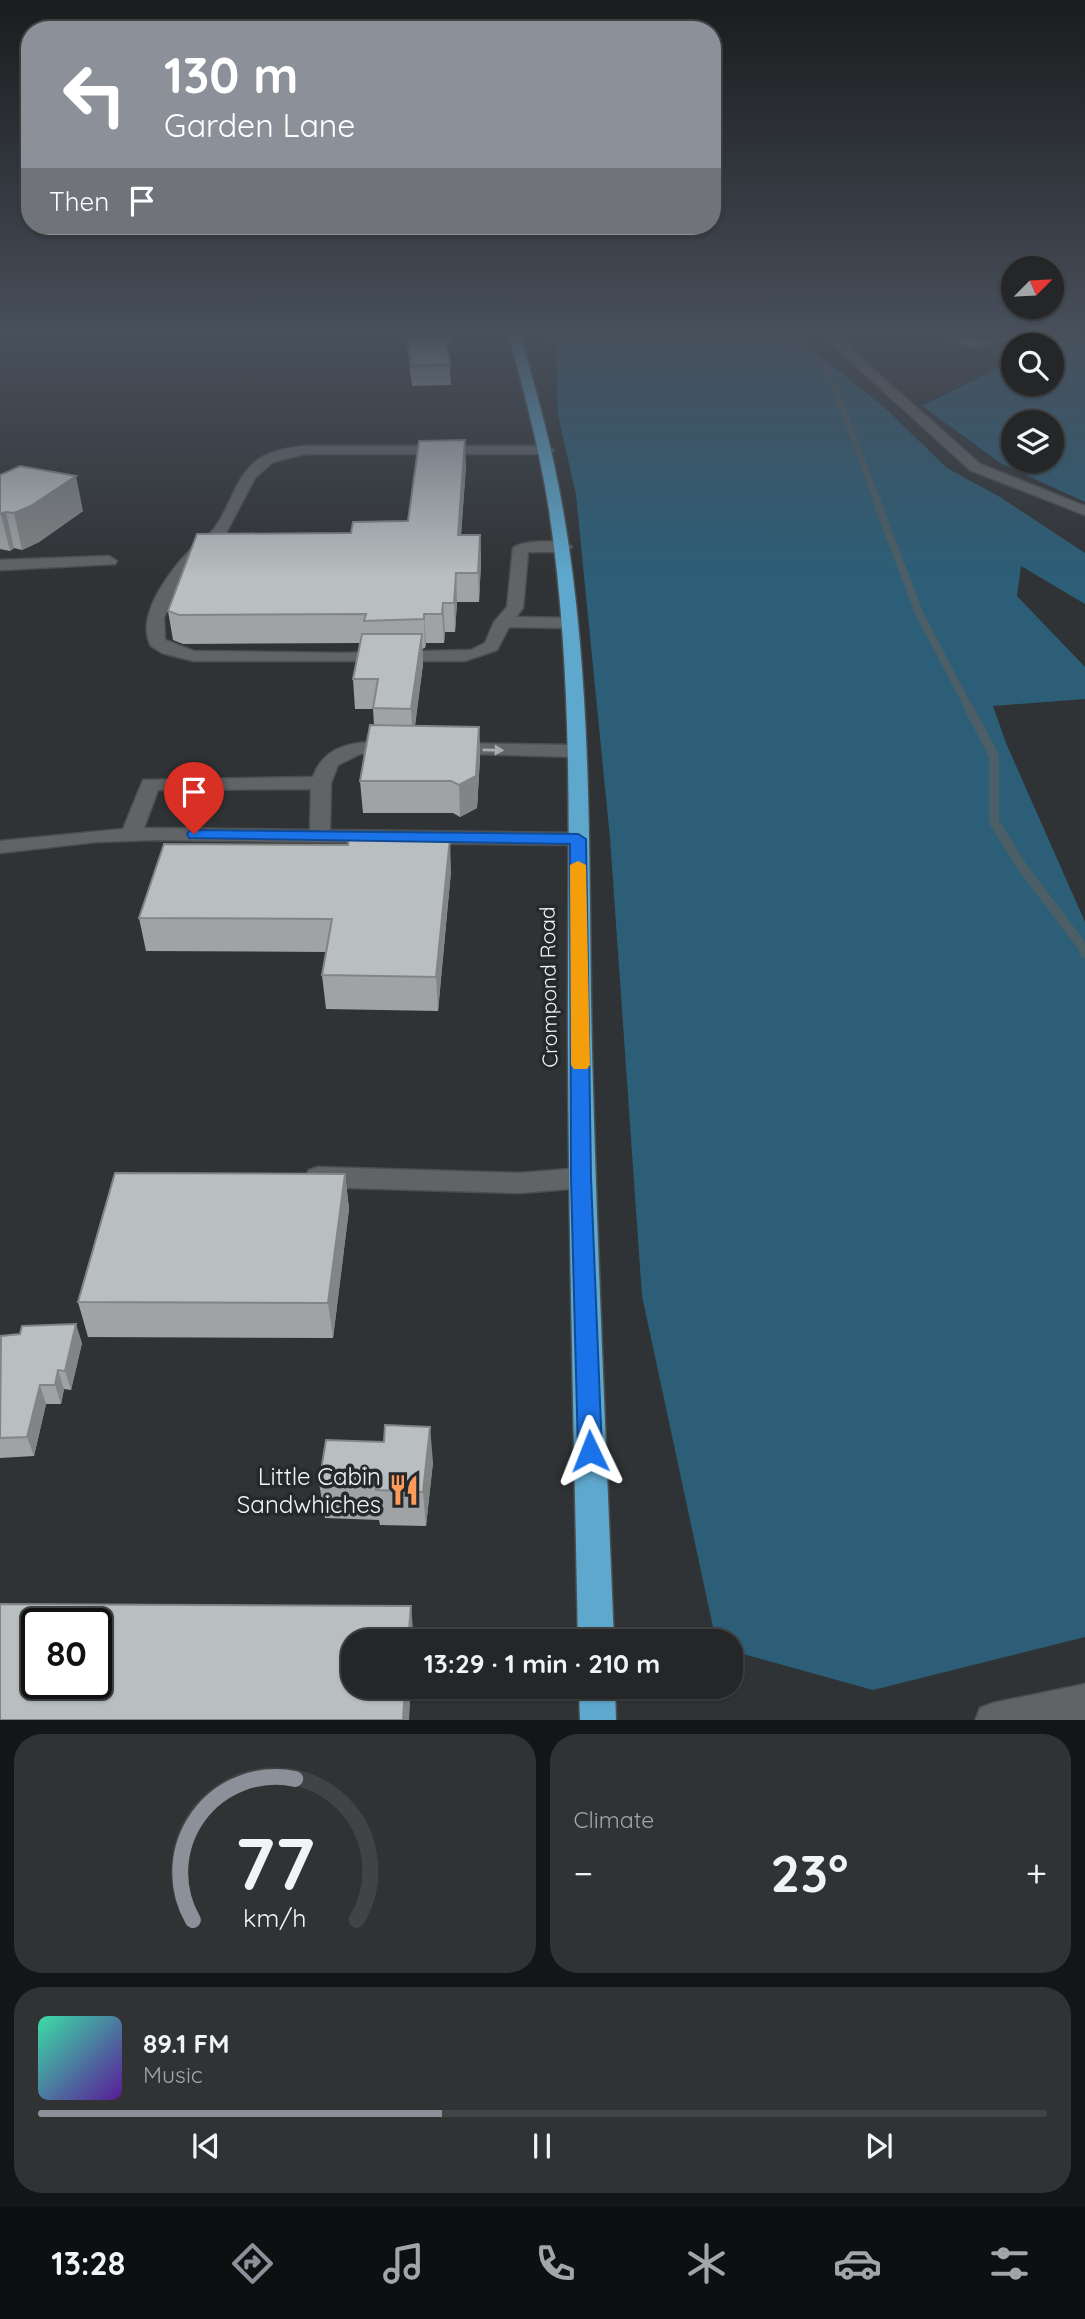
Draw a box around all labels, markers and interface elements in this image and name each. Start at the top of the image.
text: 130 m [164,44,298,105]
icon: left [49,49,140,140]
text: Garden Lane [164,105,355,145]
icon: arrive [123,182,161,220]
text: Then [49,185,109,218]
north arrow [1001,256,1064,318]
map controls [1001,256,1064,473]
button: search [1001,333,1064,396]
button: layers [1001,410,1064,473]
one-way arrow [482,744,504,755]
pin [164,762,224,834]
icon: arrive [175,773,213,811]
street label: Crompond Road [534,906,562,1068]
position arrow [553,1414,627,1488]
place label: Little Cabin Sandwhiches [237,1461,381,1519]
restaurant icon: Little Cabin Sandwhiches [387,1473,421,1507]
speed limit sign: 80 [21,1608,112,1699]
text: 13:29 · 1 min · 210 m [424,1647,660,1680]
text: Climate [574,1805,654,1834]
text: 77 [235,1817,315,1908]
text: 23° [770,1840,848,1905]
text: − [574,1849,593,1897]
text: + [1026,1849,1047,1897]
text: km/h [243,1901,306,1932]
text: 89.1 FM [143,2027,229,2060]
text: Music [143,2060,203,2089]
icon: previous [187,2127,225,2165]
icon: pause [523,2127,561,2165]
icon: next [860,2127,898,2165]
icon: directions [228,2239,277,2288]
icon: music [379,2239,428,2288]
icon: phone [531,2239,580,2288]
icon: climate [682,2239,731,2288]
icon: car [833,2239,882,2288]
icon: filters [985,2239,1034,2288]
text: 13:28 [51,2243,125,2283]

